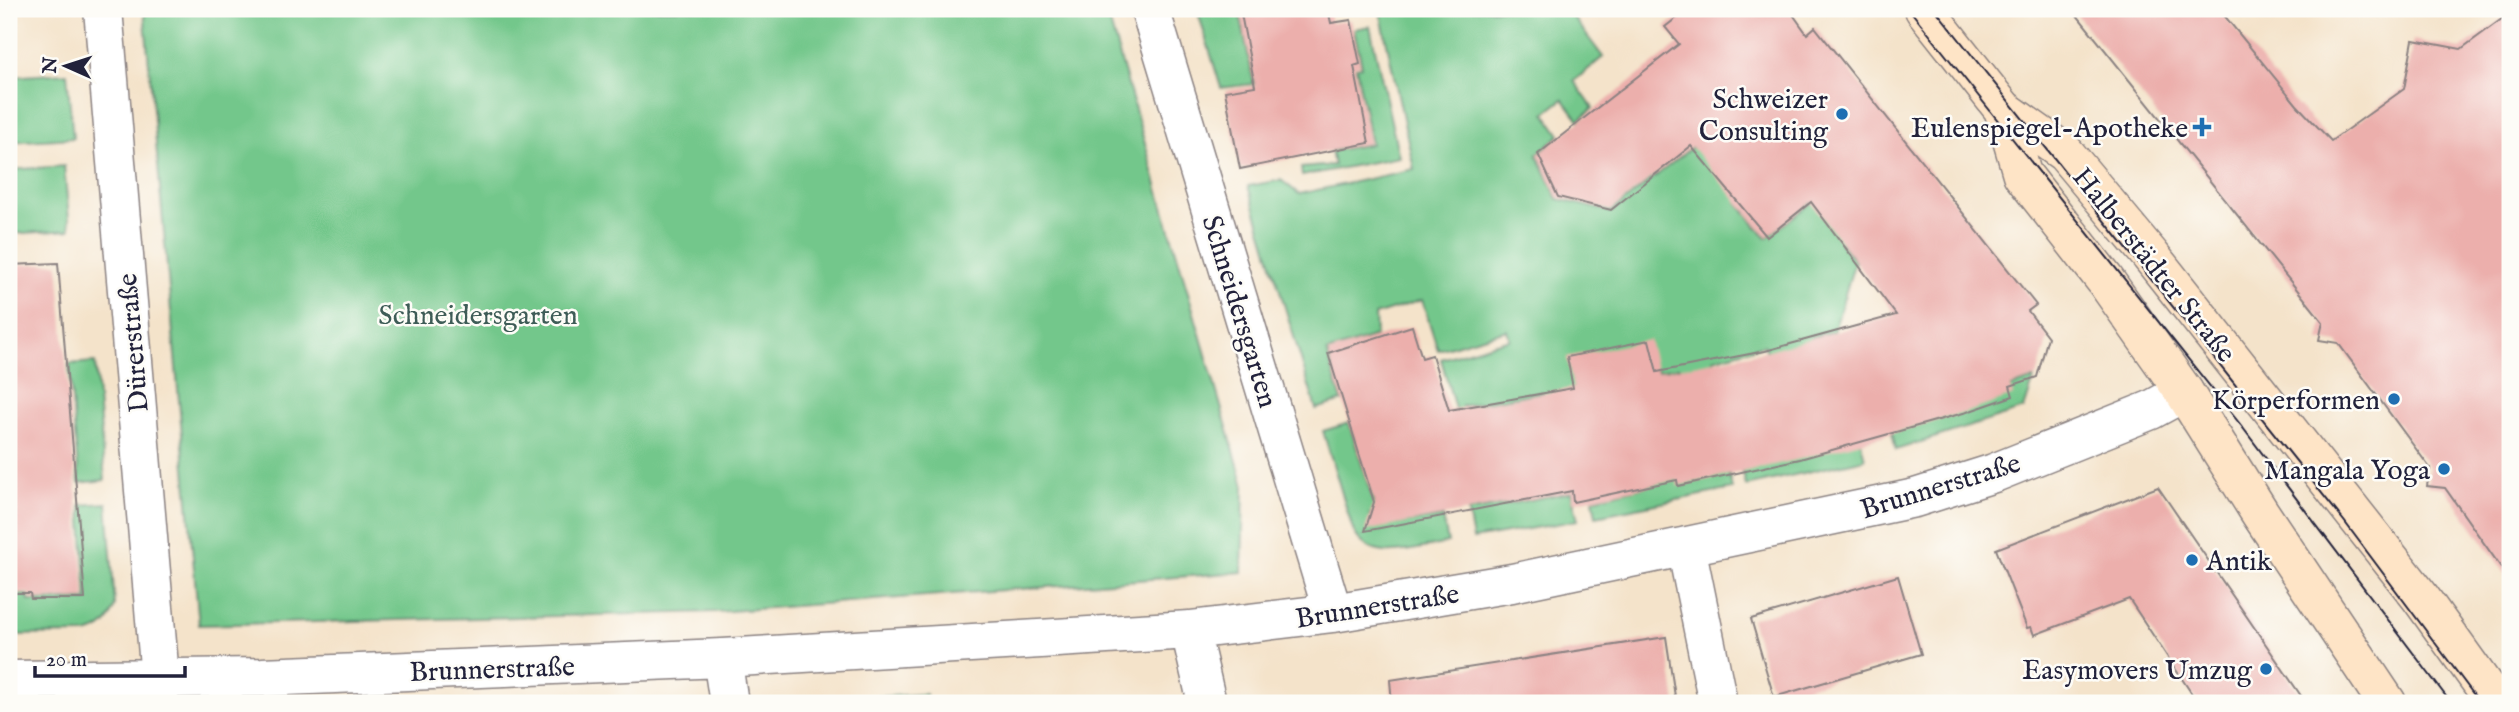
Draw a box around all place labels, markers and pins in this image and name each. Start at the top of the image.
place label: Schweizer Consulting [1699,83,1829,150]
marker: Schweizer Consulting [1834,106,1850,122]
place label: Eulenspiegel-Apotheke [1911,112,2188,147]
marker: Eulenspiegel-Apotheke [2194,119,2210,135]
place label: Körperformen [2212,384,2380,419]
marker: Körperformen [2386,391,2402,407]
place label: Mangala Yoga [2264,454,2431,489]
marker: Mangala Yoga [2436,461,2452,477]
place label: Antik [2205,545,2273,580]
marker: Antik [2184,552,2200,568]
place label: Easymovers Umzug [2022,654,2253,689]
marker: Easymovers Umzug [2258,661,2274,677]

